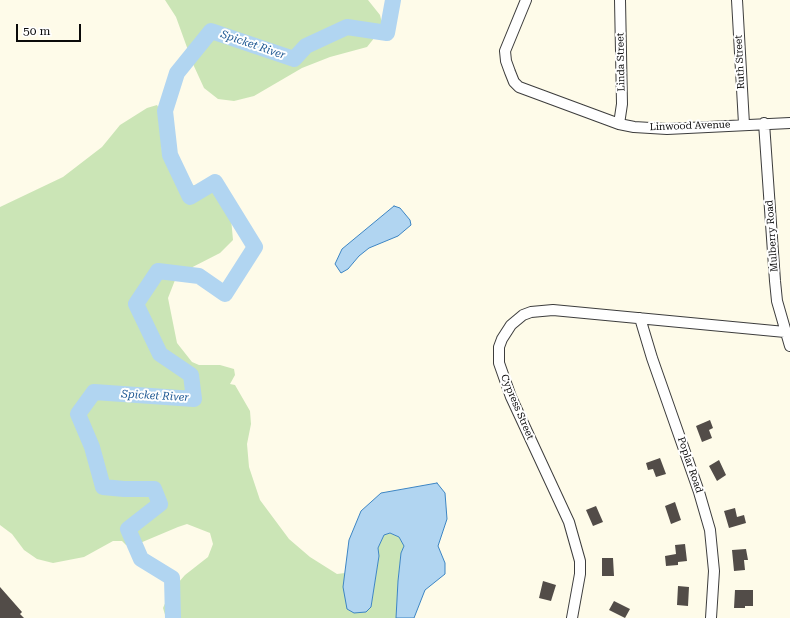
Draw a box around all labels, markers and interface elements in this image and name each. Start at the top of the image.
scale bar [18,16,83,42]
text: 50 m [23,24,50,38]
water label: Spicket River [219,28,287,62]
street label: Linda Street [614,32,628,92]
street label: Ruth Street [733,35,747,89]
street label: Linwood Avenue [649,119,731,133]
street label: Mulberry Road [763,200,781,272]
street label: Cypress Street [498,372,536,442]
water label: Spicket River [121,388,189,404]
street label: Poplar Road [675,435,705,495]

